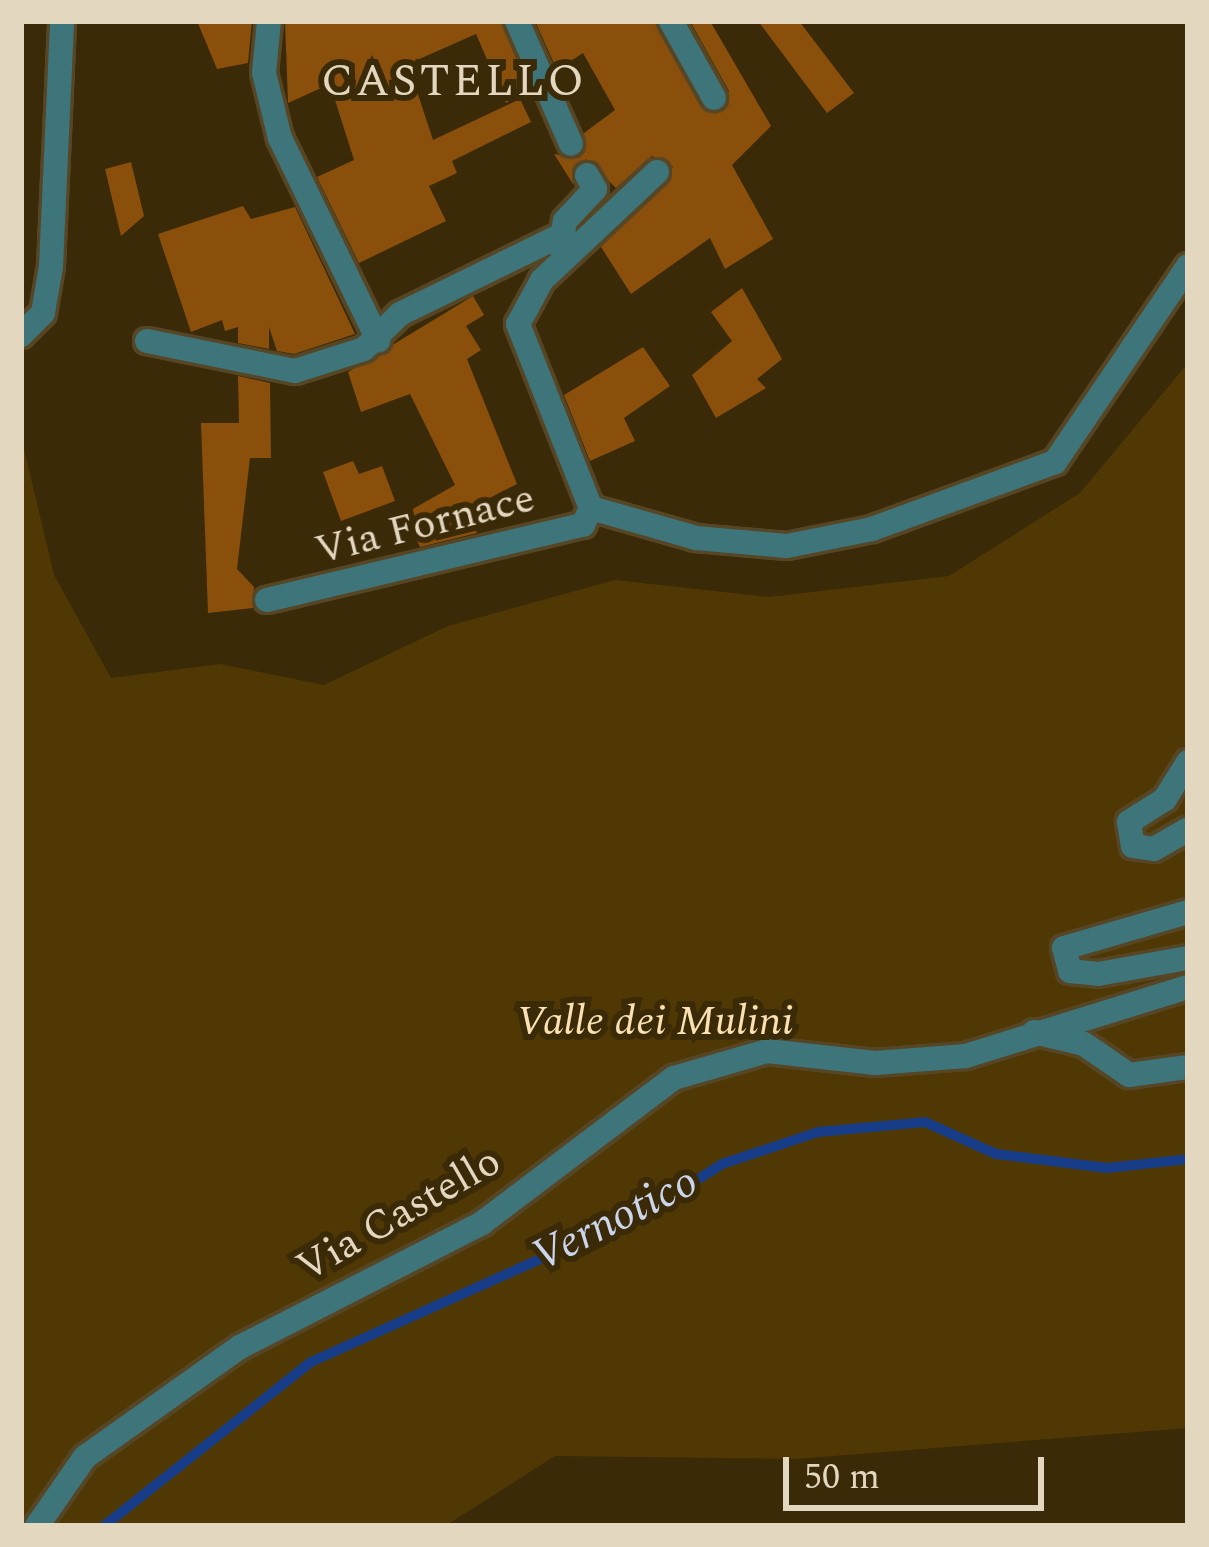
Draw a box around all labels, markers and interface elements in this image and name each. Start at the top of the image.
district label: CASTELLO [321,55,587,109]
street label: Via Fornace [310,473,540,577]
park label: Valle dei Mulini [516,997,794,1047]
street label: Via Castello [288,1137,510,1293]
water label: Vernotico [523,1154,707,1284]
scale bar [789,1433,1050,1507]
text: 50 m [804,1450,880,1505]

